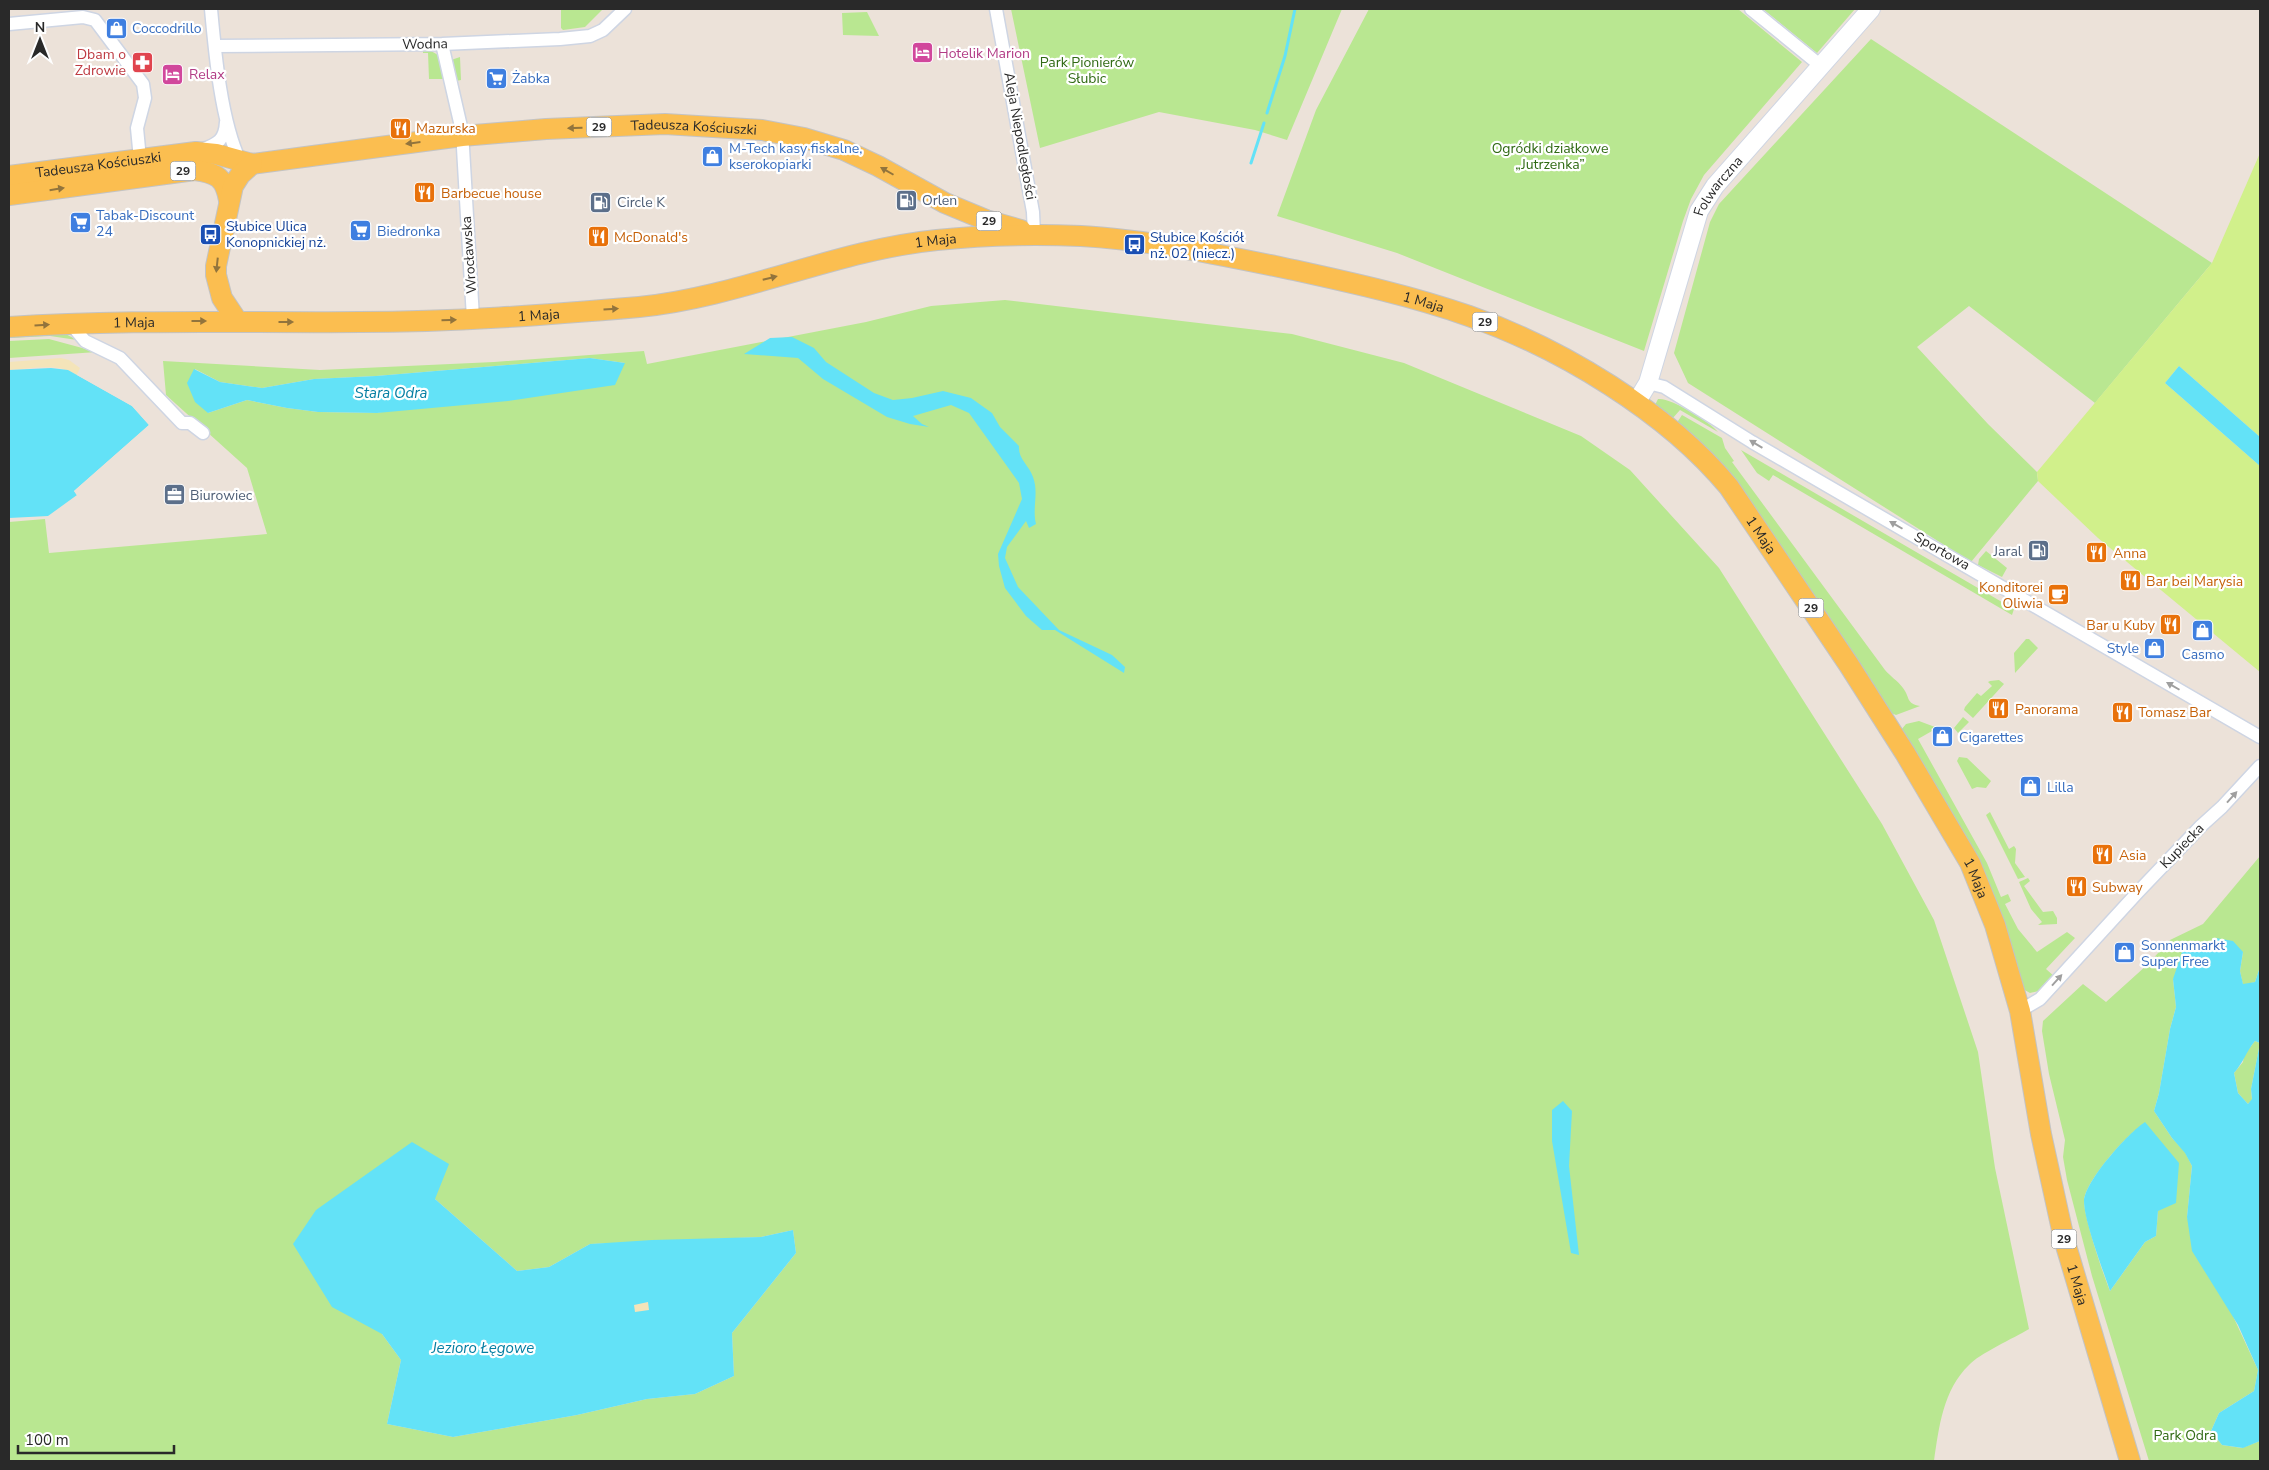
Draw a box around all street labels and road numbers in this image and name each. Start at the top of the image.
street label: Wodna [402,34,448,54]
street label: Aleja Niepodległości [999,71,1041,201]
street label: Tadeusza Kościuszki [630,114,757,139]
road number: 29 [586,118,612,136]
street label: Tadeusza Kościuszki [34,147,162,182]
street label: Folwarczna [1689,152,1747,218]
road number: 29 [170,162,196,180]
road number: 29 [976,212,1002,230]
street label: Wrocławska [457,215,481,295]
street label: 1 Maja [913,229,957,252]
street label: 1 Maja [1401,287,1447,317]
street label: 1 Maja [517,304,560,326]
street label: 1 Maja [113,313,155,332]
road number: 29 [1472,313,1498,332]
street label: 1 Maja [1742,512,1781,558]
street label: Sportowa [1911,527,1973,575]
road number: 29 [1798,598,1824,618]
street label: Kupiecka [2156,819,2208,873]
street label: 1 Maja [1959,854,1993,901]
road number: 29 [2052,1230,2076,1248]
street label: 1 Maja [2062,1262,2093,1307]

